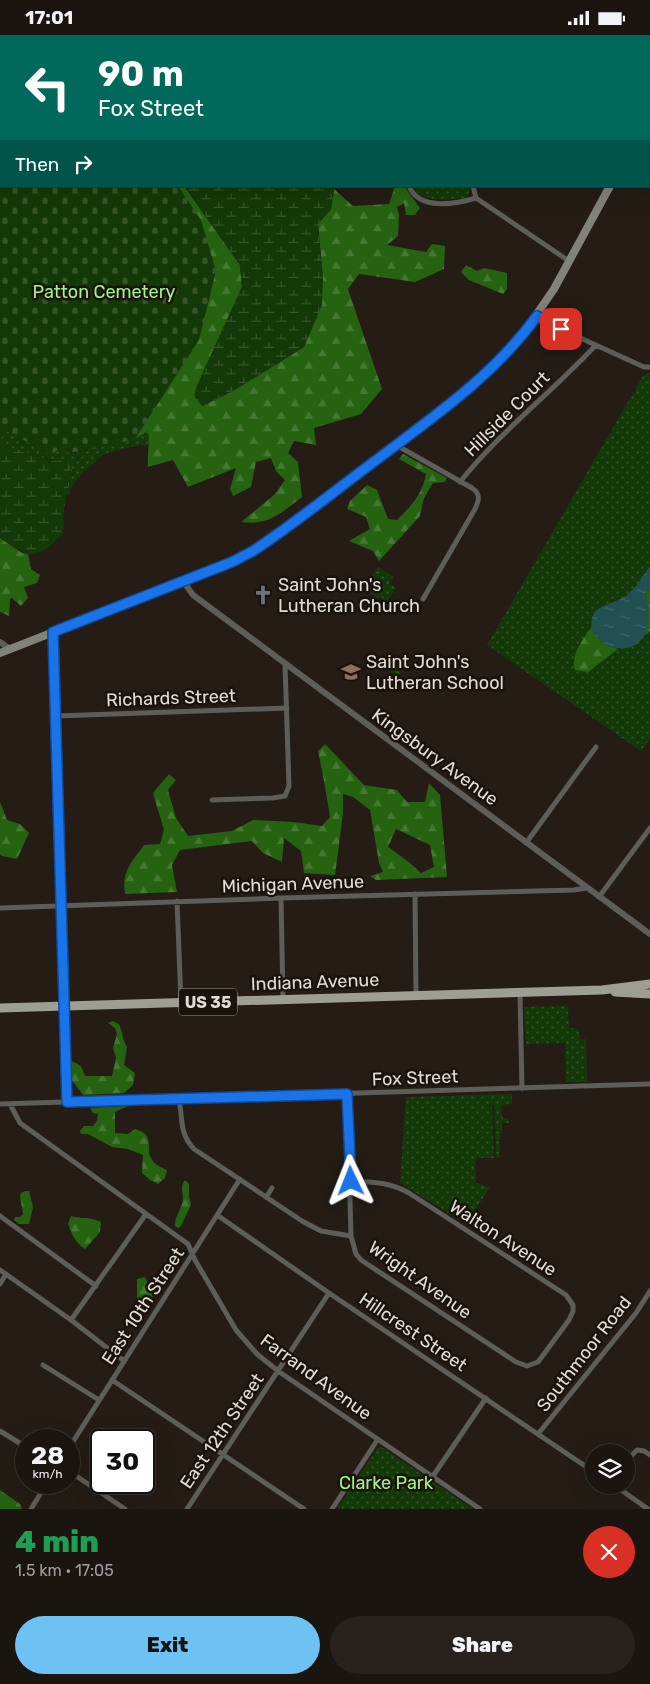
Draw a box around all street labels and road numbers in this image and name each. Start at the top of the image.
street label: Hillside Court [460,367,554,461]
street label: Richards Street [106,685,236,711]
street label: Kingsbury Avenue [368,704,502,810]
street label: Michigan Avenue [221,871,365,897]
street label: Indiana Avenue [250,969,380,995]
road number: US 35 [179,989,237,1015]
street label: Fox Street [371,1065,459,1091]
street label: Walton Avenue [445,1195,561,1281]
street label: Wright Avenue [364,1236,476,1324]
street label: East 10th Street [97,1243,189,1369]
street label: Hillcrest Street [355,1288,471,1376]
street label: Southmoor Road [532,1292,636,1416]
street label: Farrand Avenue [256,1329,376,1425]
street label: East 12th Street [175,1369,269,1493]

